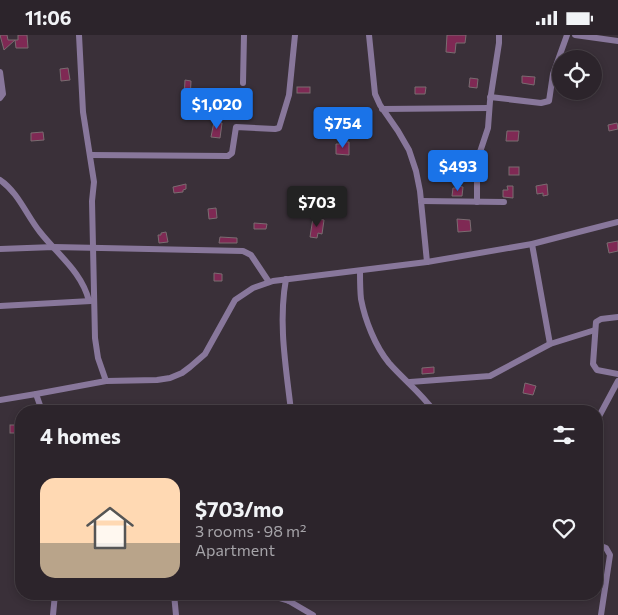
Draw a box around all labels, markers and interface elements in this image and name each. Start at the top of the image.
text: 11:06 [25,6,72,29]
map controls [552,50,602,100]
button: locate [552,50,602,100]
pin: $1,020 [176,87,258,130]
text: $1,020 [192,94,242,113]
pin: $754 [313,107,373,149]
text: $754 [324,113,362,132]
pin: $493 [428,149,488,192]
text: $493 [439,156,477,175]
pin: $703 [287,185,347,228]
text: $703 [298,192,336,211]
icon: filters [550,421,578,449]
text: 4 homes [40,423,121,448]
text: $703/mo [195,496,284,521]
icon: home [80,498,140,558]
icon: heart [550,514,578,542]
text: 3 rooms · 98 m² [195,521,306,540]
text: Apartment [195,540,275,559]

